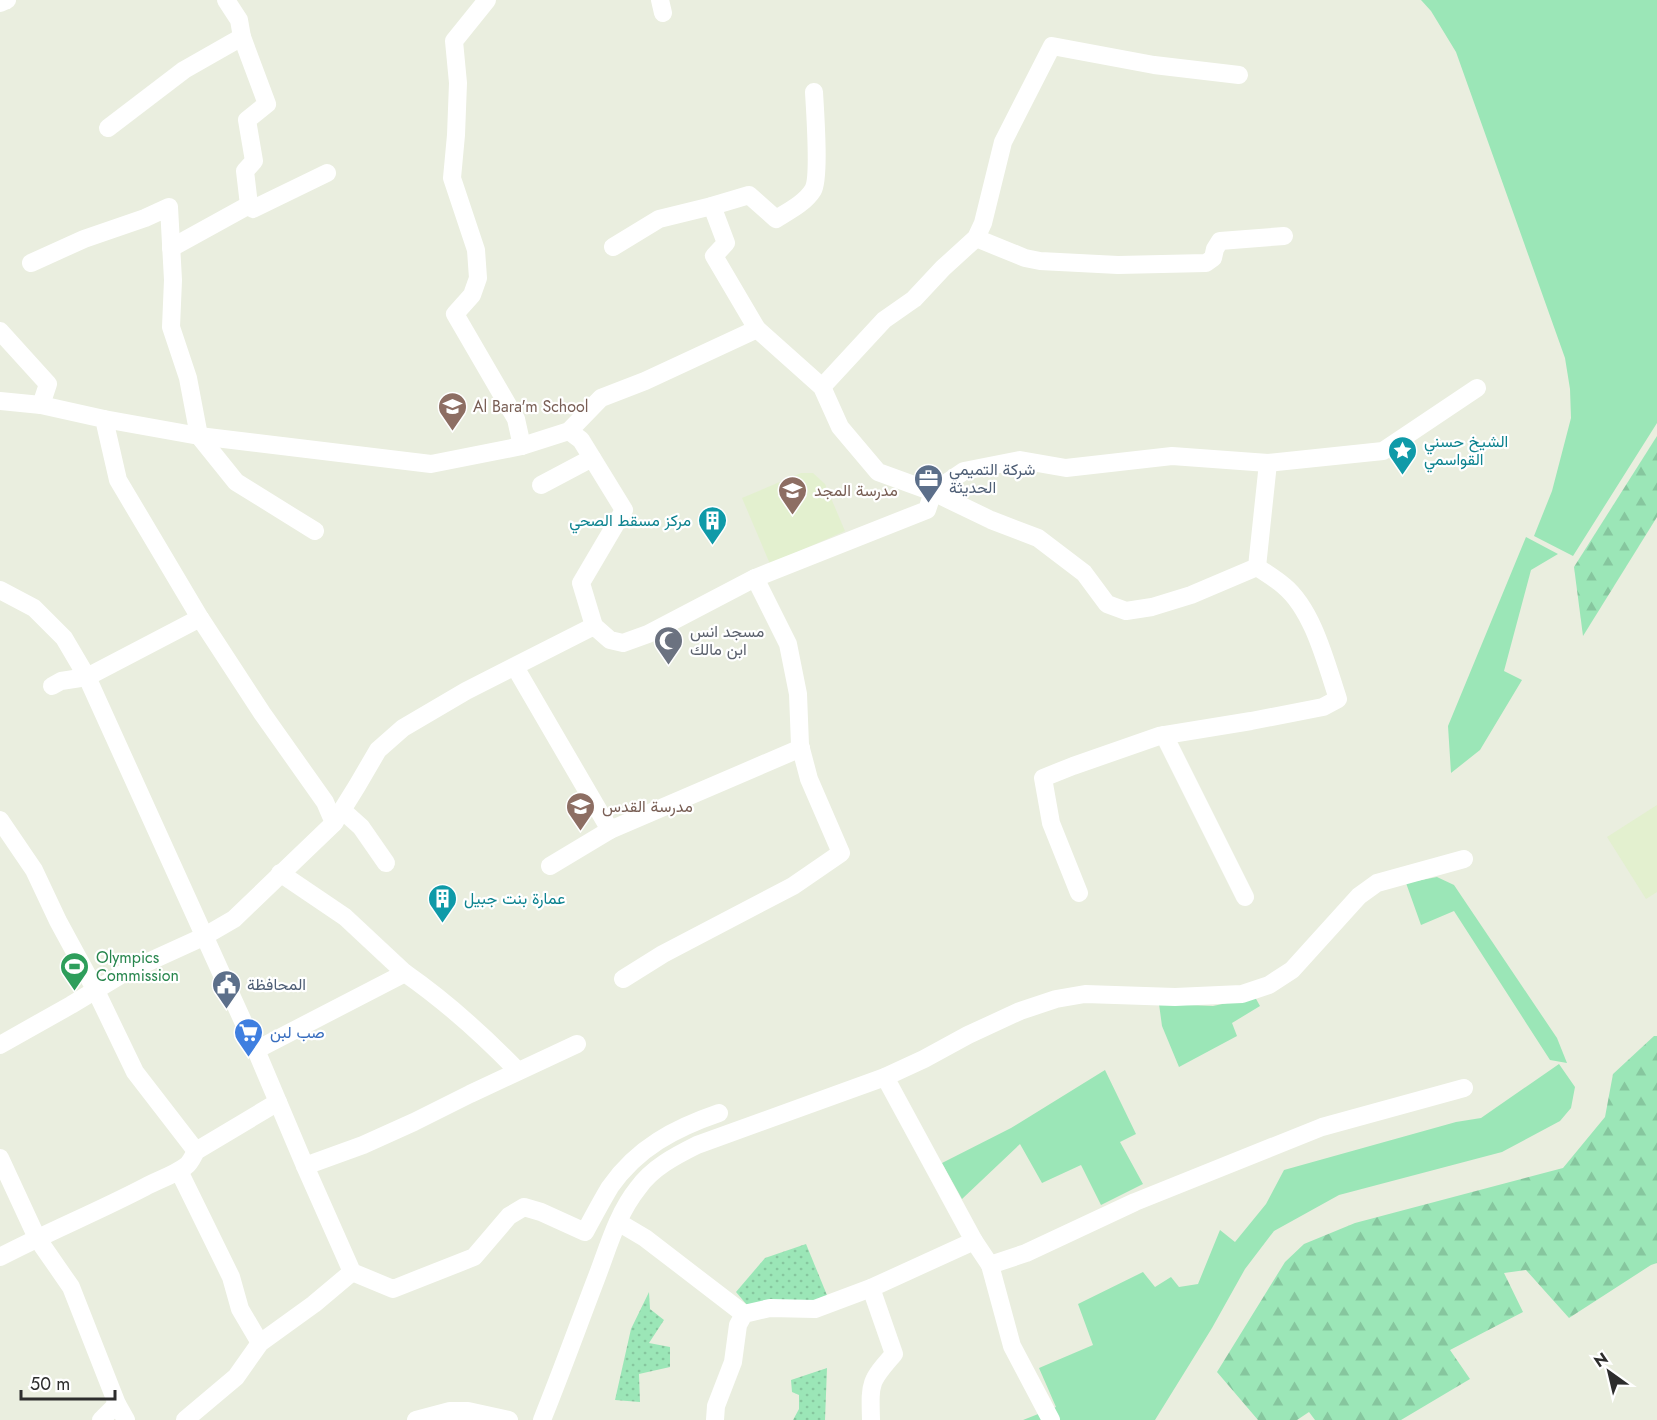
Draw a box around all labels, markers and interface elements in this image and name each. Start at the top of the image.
school or university icon: Al Bara'm School [436,390,468,432]
place label: Al Bara'm School [473,395,588,418]
place label: الشيخ حسني القواسمي [1424,430,1508,473]
place icon: الشيخ حسني القواسمي [1387,434,1419,476]
place label: شركة التميمي الحديثة [949,458,1035,499]
office icon: شركة التميمي الحديثة [912,462,944,504]
school or university icon: مدرسة المجد [777,474,809,516]
place label: مدرسة المجد [814,479,898,502]
building icon: مركز مسقط الصحي [696,504,728,546]
place label: مركز مسقط الصحي [569,509,691,534]
place label: مسجد انس ابن مالك [690,620,764,661]
mosque icon: مسجد انس ابن مالك [653,624,685,666]
school or university icon: مدرسة القدس [565,790,597,832]
place label: مدرسة القدس [602,795,693,818]
building icon: عمارة بنت جبيل [427,882,459,924]
place label: عمارة بنت جبيل [464,887,565,910]
place label: Olympics Commission [96,946,179,987]
sports icon: Olympics Commission [59,950,91,992]
public building icon: المحافظة [210,968,242,1010]
place label: المحافظة [247,973,306,996]
supermarket icon: صب لبن [233,1016,265,1058]
place label: صب لبن [270,1021,325,1044]
north arrow [1579,1342,1639,1402]
text: N [1589,1347,1613,1373]
scale bar [21,1363,116,1401]
text: 50 m [30,1371,70,1397]

